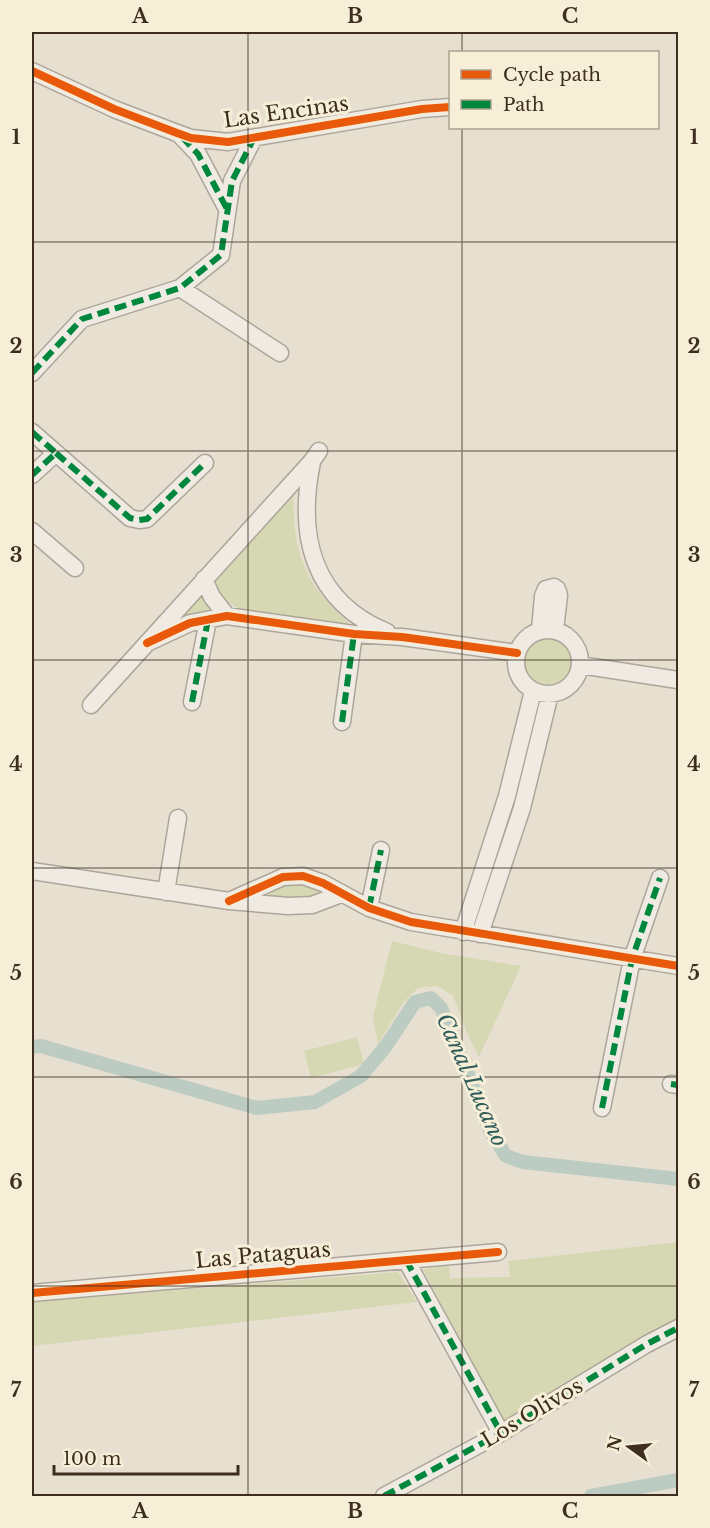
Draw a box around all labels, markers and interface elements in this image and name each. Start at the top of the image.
text: A [131,4,149,28]
text: B [347,4,363,28]
text: C [562,4,578,28]
legend [449,51,659,129]
text: Cycle path [503,64,601,86]
street label: Las Encinas [222,90,350,134]
text: Path [503,94,544,116]
text: 1 [12,125,21,149]
text: 1 [690,125,699,149]
text: 2 [9,334,23,358]
text: 2 [687,334,701,358]
text: 3 [10,543,22,567]
text: 3 [688,543,700,567]
text: 4 [9,752,23,776]
text: 4 [687,752,701,776]
text: 5 [10,961,22,985]
text: 5 [688,961,700,985]
water label: Canal Lucano [431,1009,513,1151]
text: 6 [9,1170,23,1194]
text: 6 [687,1170,701,1194]
street label: Las Pataguas [194,1236,332,1274]
street label: Los Olivos [477,1373,587,1453]
text: 7 [11,1378,22,1402]
text: 7 [689,1378,700,1402]
north arrow [599,1417,659,1477]
text: N [603,1433,626,1453]
scale bar [54,1438,238,1476]
text: 100 m [63,1448,121,1470]
text: A [131,1499,149,1523]
text: B [347,1499,363,1523]
text: C [562,1499,578,1523]

